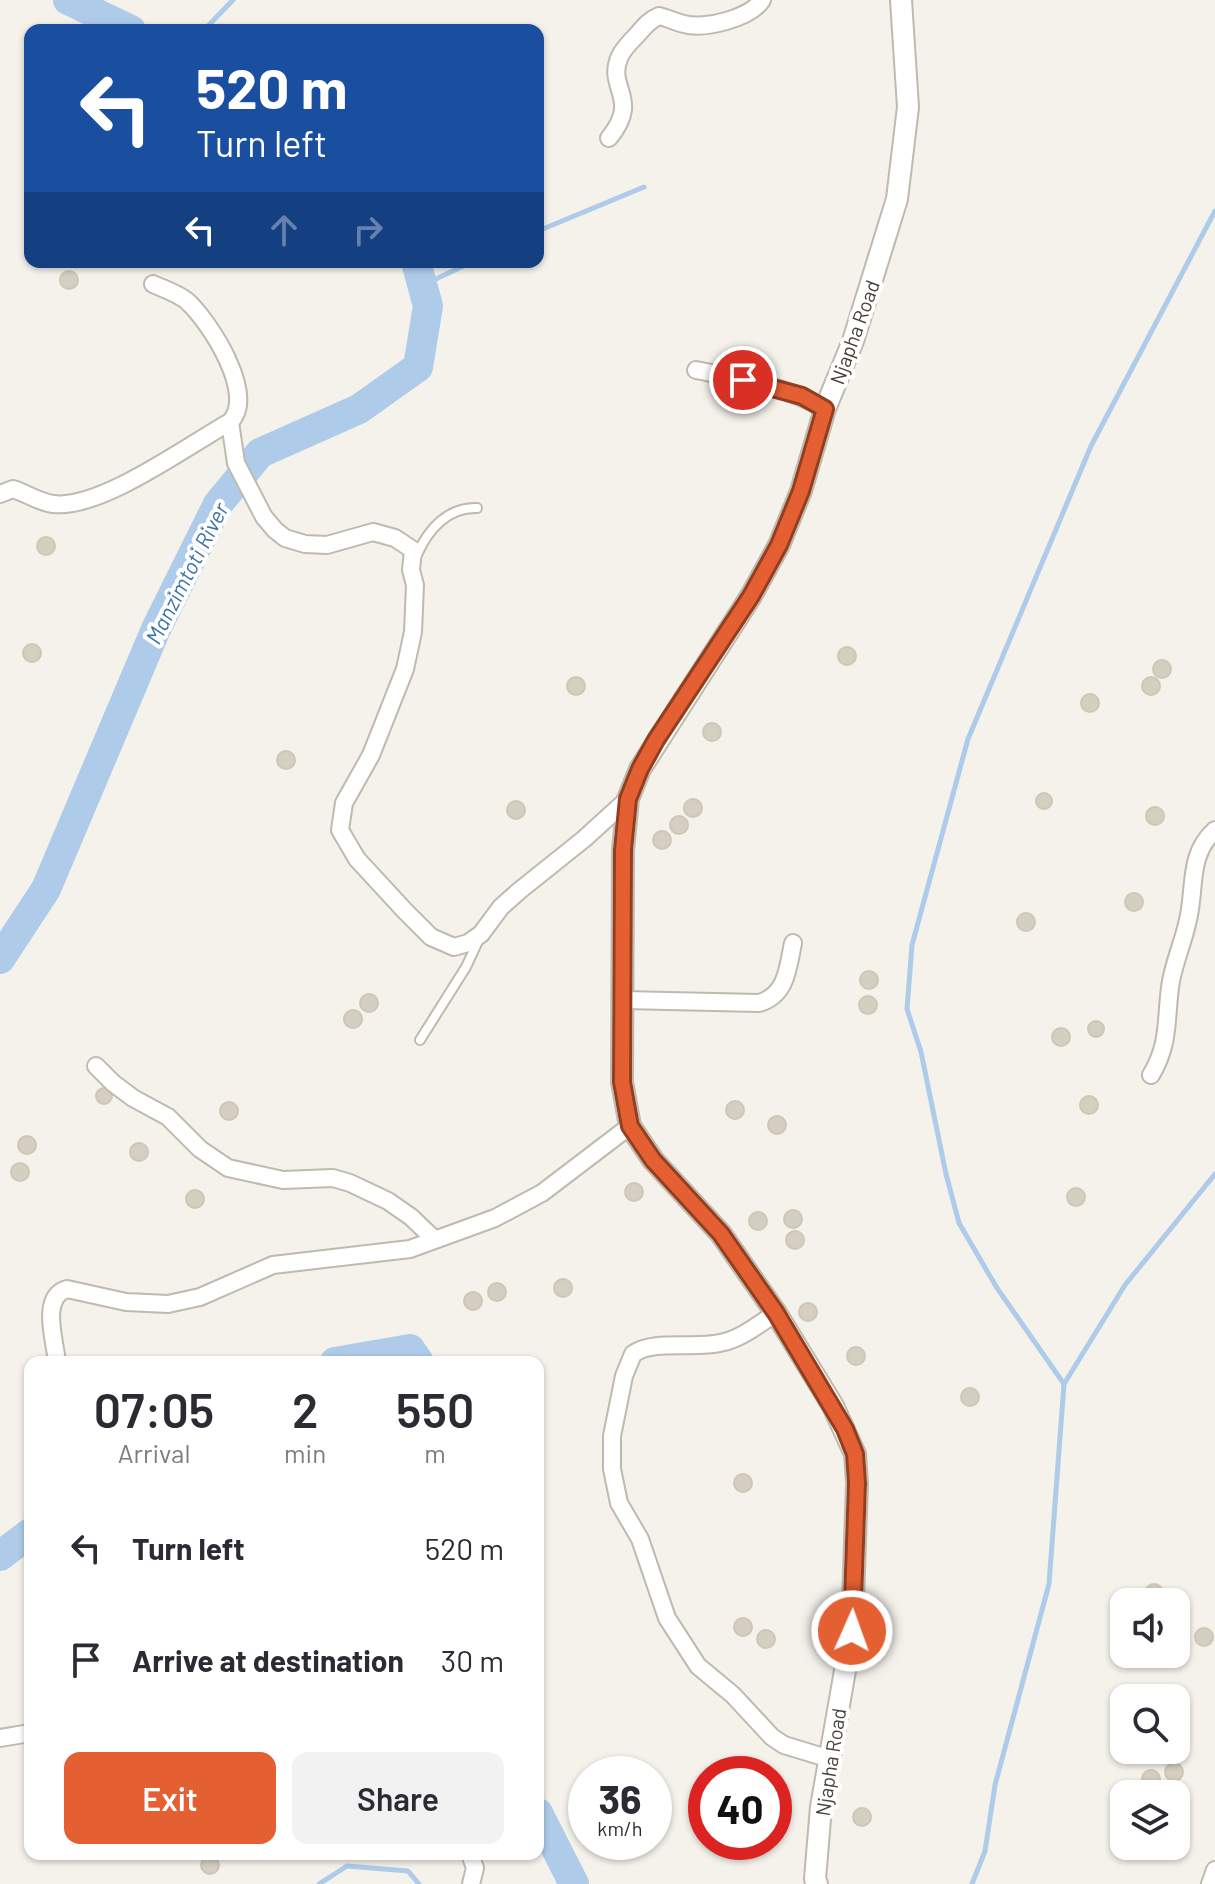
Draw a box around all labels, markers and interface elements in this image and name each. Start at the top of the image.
text: 520 m [196,53,347,120]
icon: left [64,56,168,160]
text: Turn left [196,121,327,164]
icon: left [178,208,222,252]
icon: ahead [262,208,306,252]
icon: right [346,208,390,252]
street label: Njapha Road [824,277,884,387]
pin [709,346,777,414]
icon: arrive [721,358,765,402]
water label: Manzimtoti River [139,497,233,648]
text: 07:05 [94,1380,214,1438]
text: 2 [292,1380,318,1438]
text: 550 [396,1380,474,1438]
text: Arrival [118,1437,190,1468]
text: min [284,1437,326,1468]
text: m [424,1437,446,1468]
icon: left [64,1526,108,1570]
text: Turn left [132,1530,245,1566]
text: 520 m [425,1530,504,1566]
map controls [1110,1588,1190,1860]
button: sound [1110,1588,1190,1668]
position arrow [810,1589,894,1673]
icon: arrive [64,1638,108,1682]
text: Arrive at destination [132,1642,404,1678]
text: 30 m [441,1642,504,1678]
button: search [1110,1684,1190,1764]
street label: Njapha Road [810,1706,850,1818]
button: Exit [64,1752,276,1844]
button: Share [292,1752,504,1844]
speed limit sign: 40 [688,1756,792,1860]
text: 36 [598,1774,642,1822]
button: layers [1110,1780,1190,1860]
text: km/h [597,1816,643,1840]

